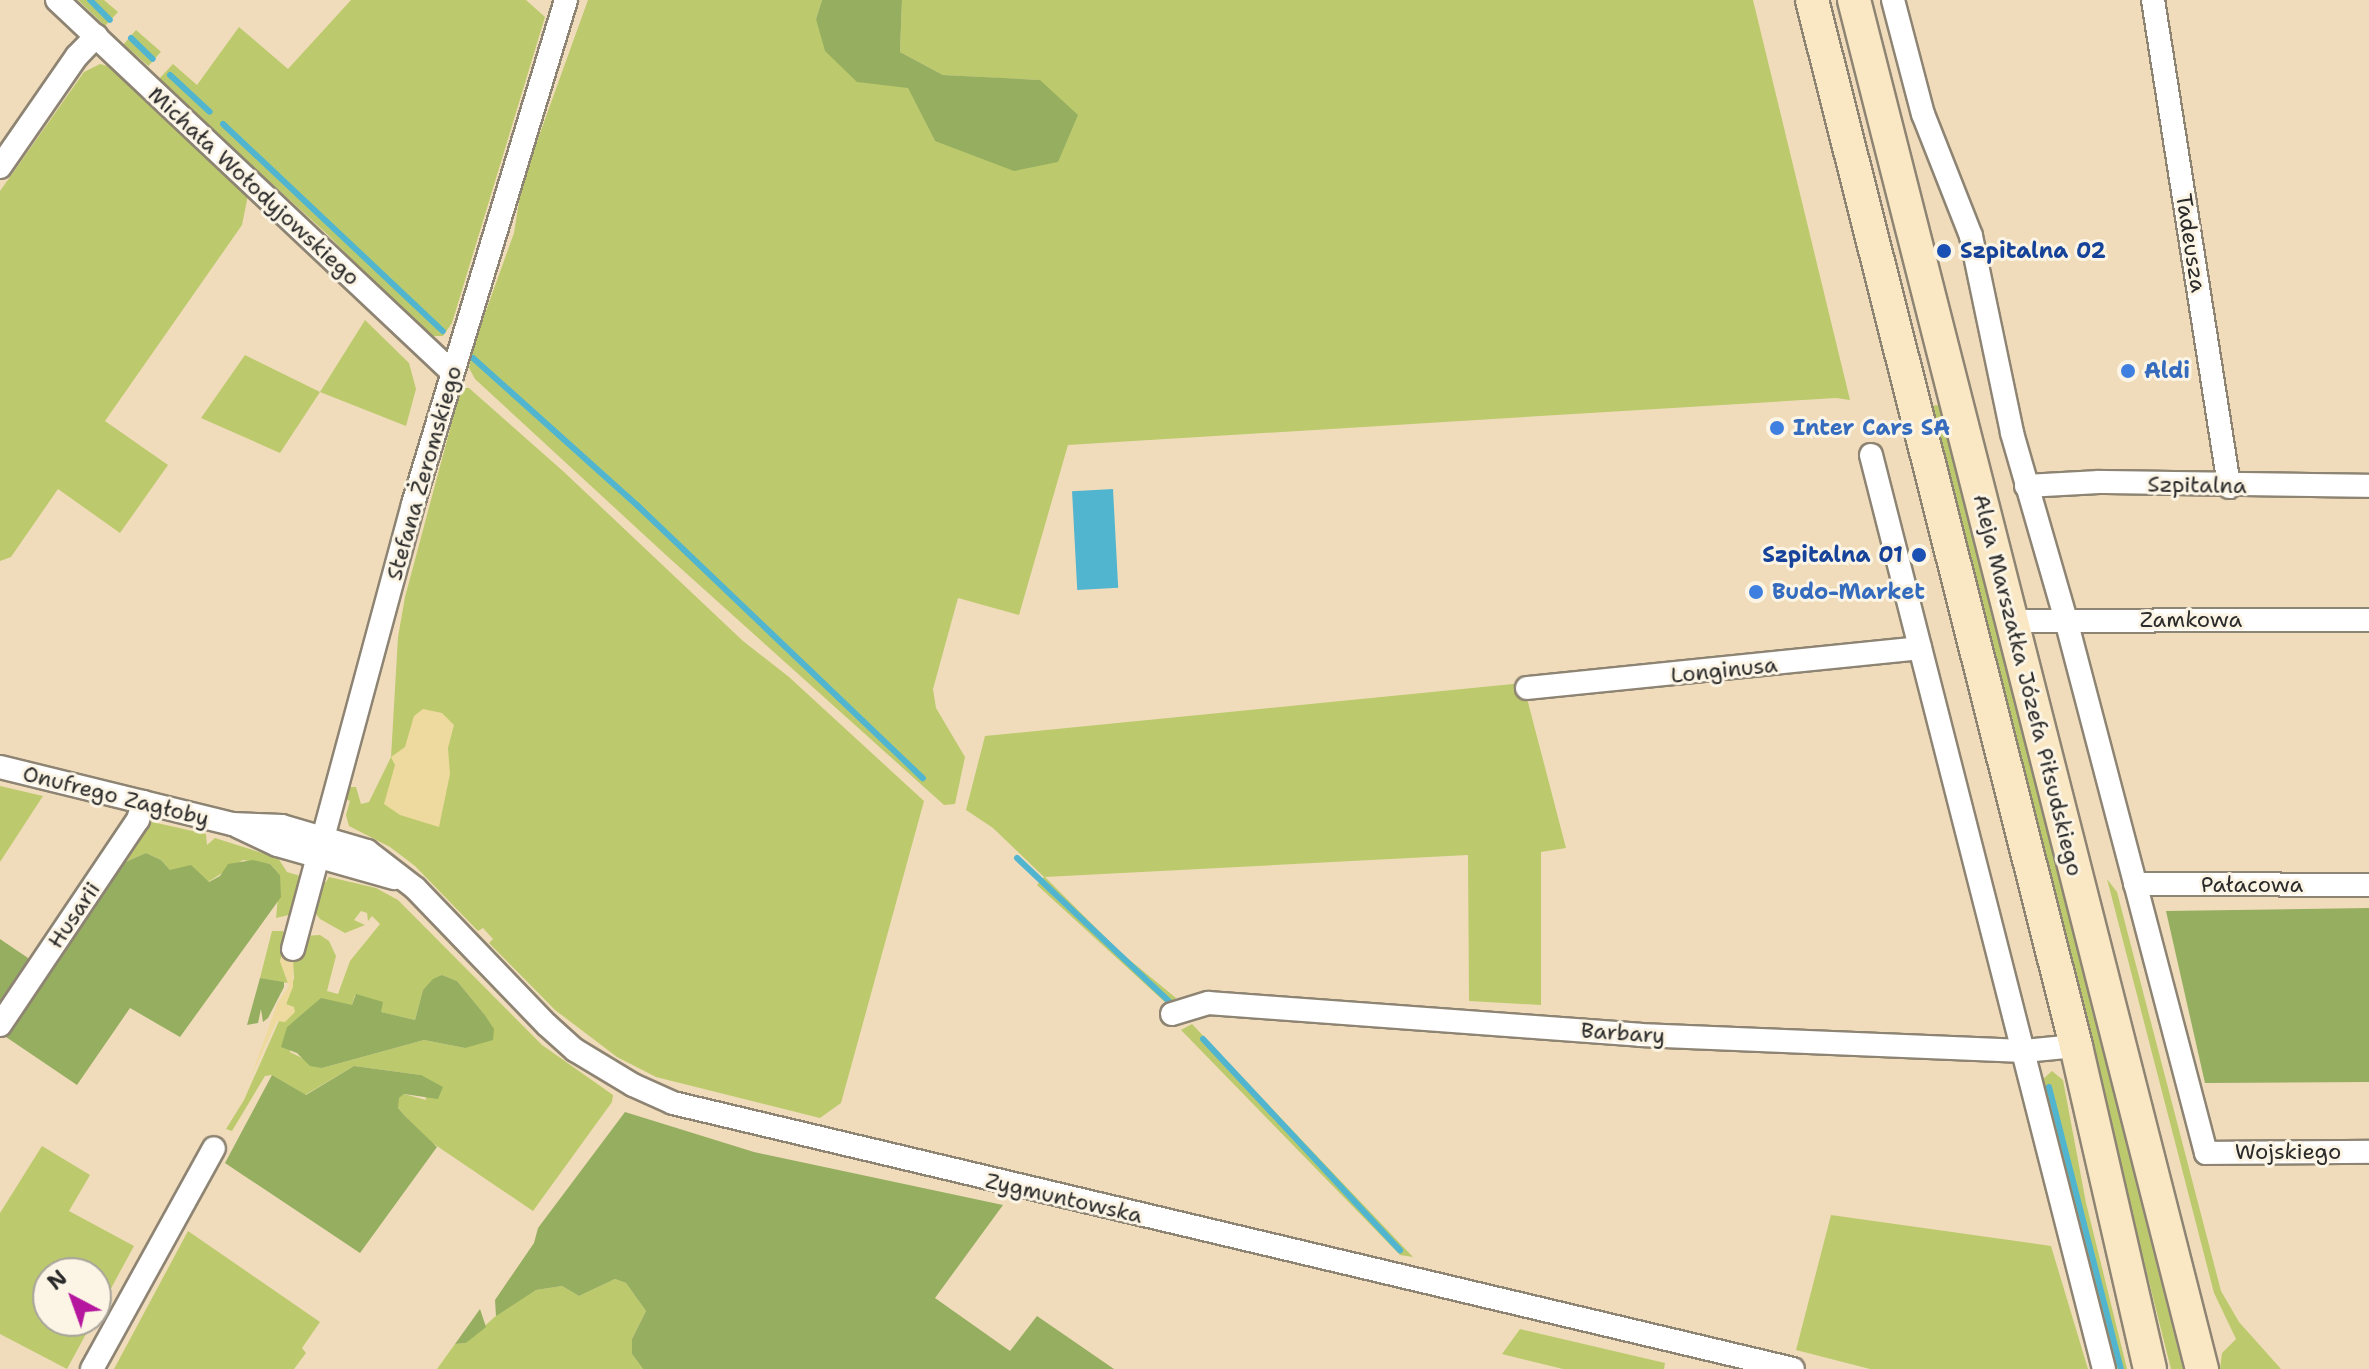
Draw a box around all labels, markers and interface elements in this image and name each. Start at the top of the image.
street label: Michała Wołodyjowskiego [143,81,365,291]
street label: Tadeusza [2170,192,2212,294]
place label: Szpitalna 02 [1960,238,2106,264]
marker: Szpitalna 02 [1935,242,1953,260]
place label: Aldi [2144,358,2190,384]
marker: Aldi [2119,362,2137,380]
street label: Stefana Żeromskiego [381,363,467,583]
place label: Inter Cars SA [1793,415,1950,441]
marker: Inter Cars SA [1768,419,1786,437]
street label: Szpitalna [2147,471,2247,499]
street label: Aleja Marszałka Józefa Piłsudskiego [1968,491,2088,879]
place label: Szpitalna 01 [1762,542,1903,568]
marker: Szpitalna 01 [1910,546,1928,564]
place label: Budo-Market [1772,579,1925,605]
marker: Budo-Market [1747,583,1765,601]
street label: Zamkowa [2140,607,2242,633]
street label: Longinusa [1669,651,1779,689]
street label: Onufrego Zagłoby [20,760,212,832]
street label: Pałacowa [2201,872,2303,898]
street label: Husarii [42,877,106,953]
street label: Barbary [1580,1017,1666,1049]
street label: Wojskiego [2235,1139,2341,1165]
street label: Zygmuntowska [983,1167,1145,1229]
north arrow [32,1257,112,1337]
text: N [41,1263,73,1297]

